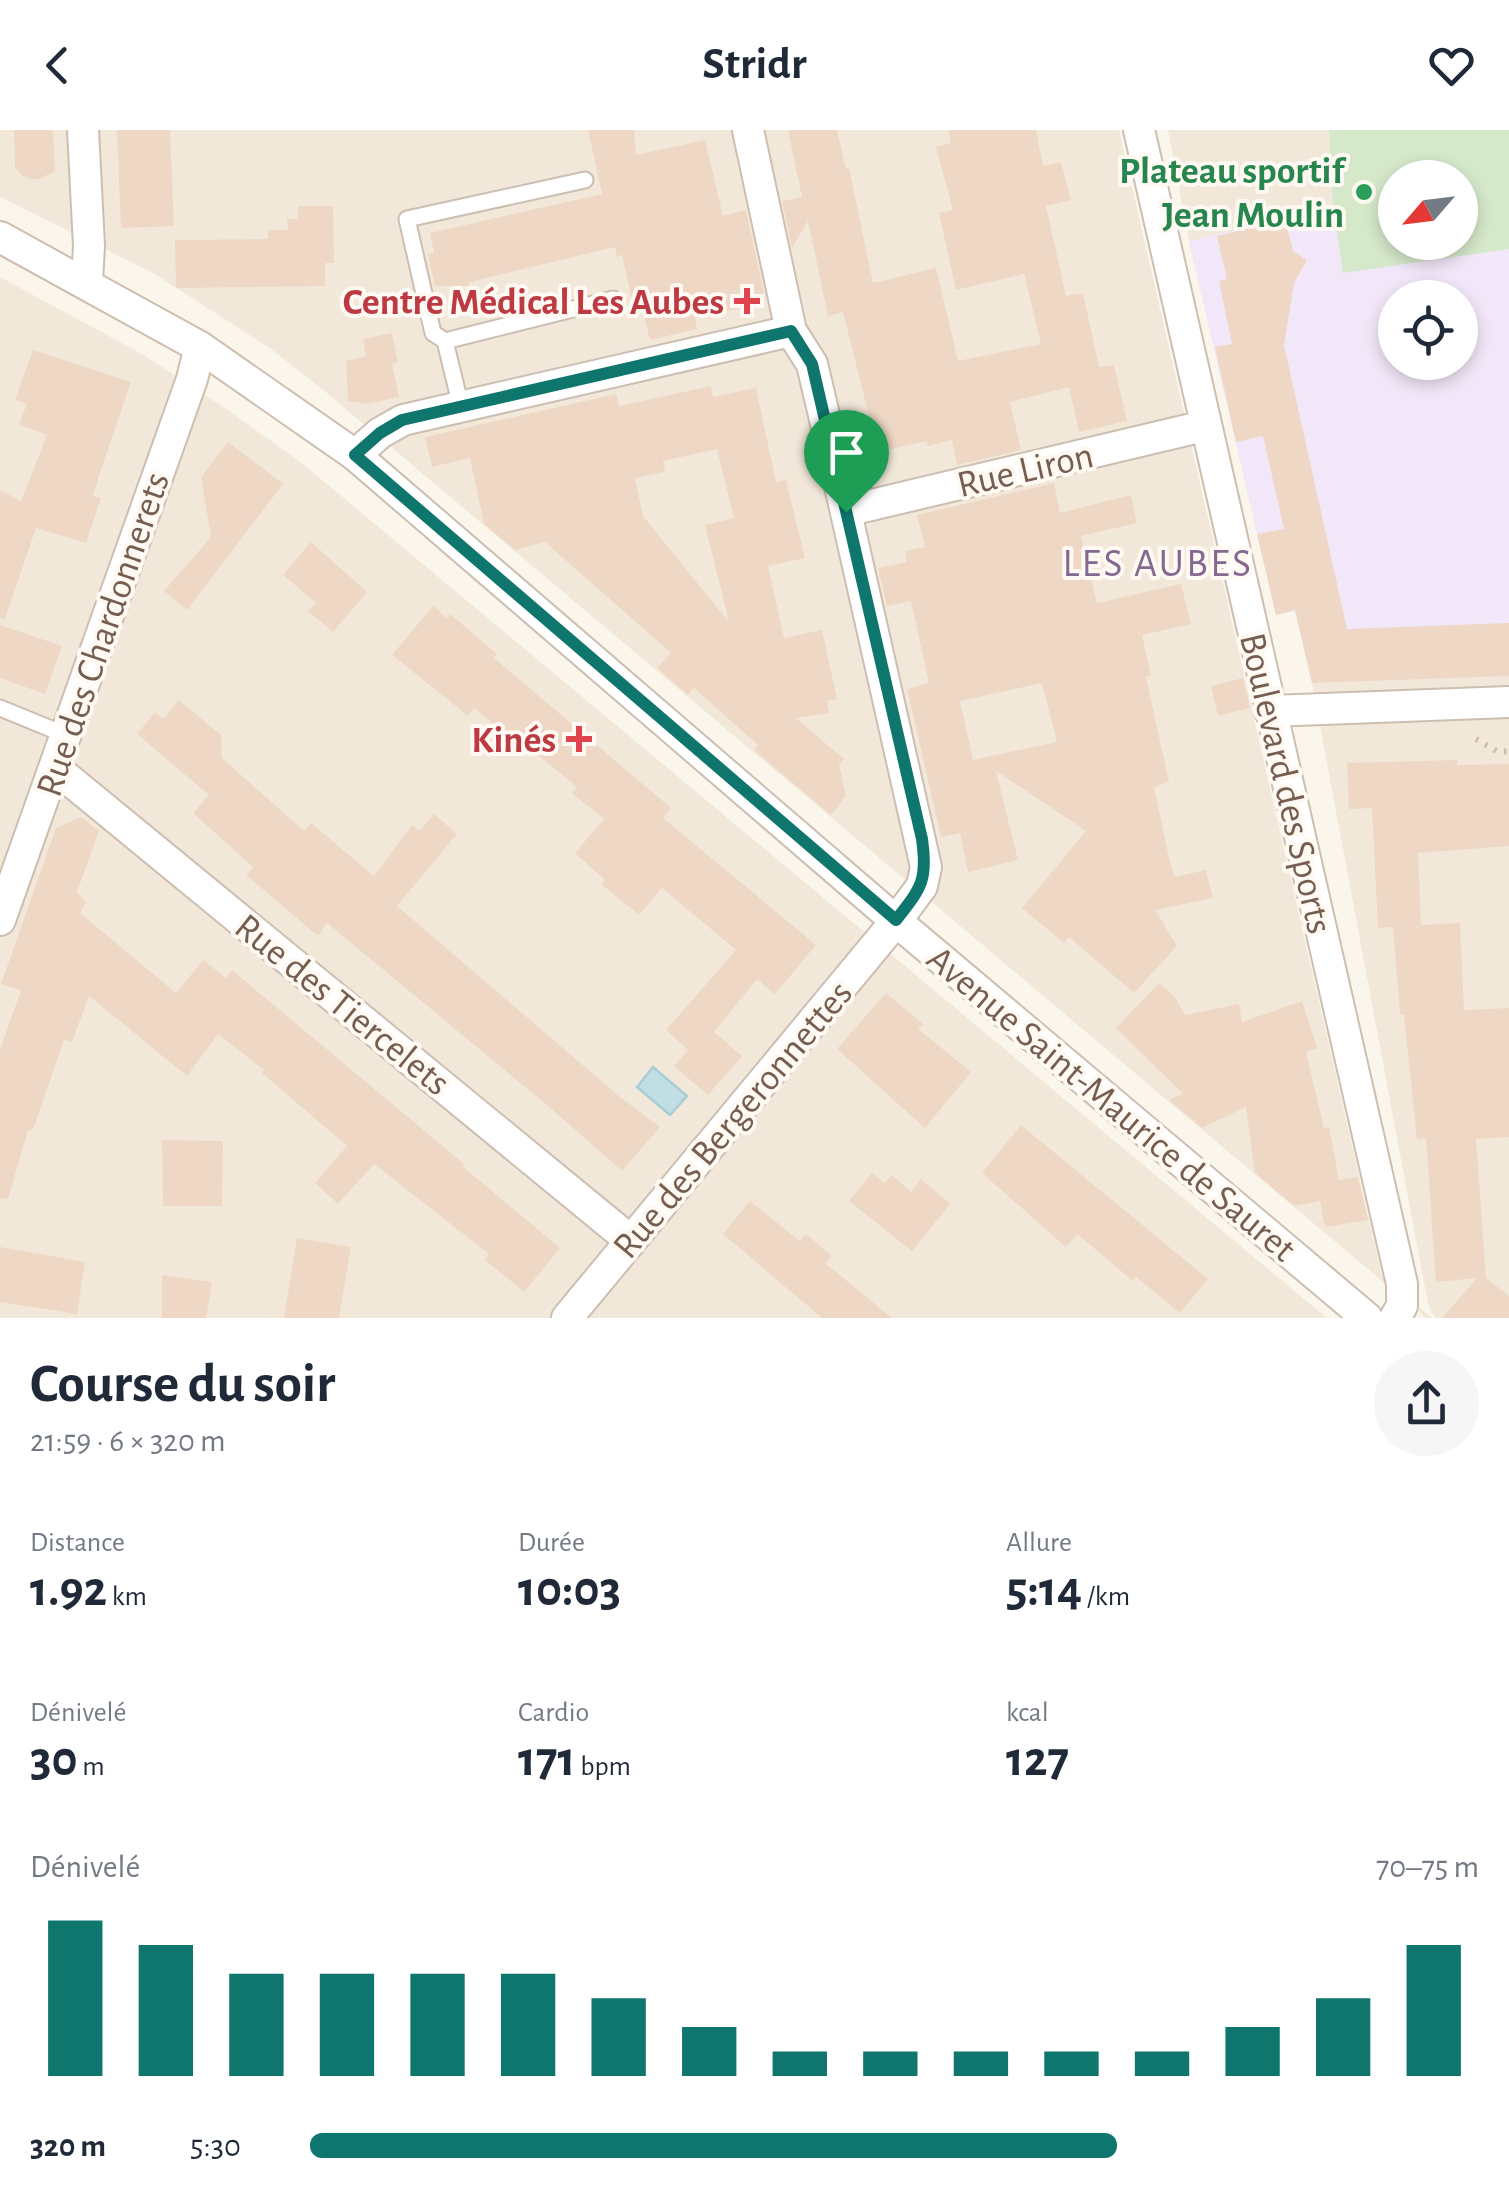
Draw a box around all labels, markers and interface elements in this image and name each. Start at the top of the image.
icon: back [30,38,85,93]
icon: heart [1424,38,1479,93]
text: Stridr [702,42,807,87]
place label: Plateau sportif Jean Moulin [1119,153,1346,235]
north arrow [1378,160,1478,260]
map controls [1378,160,1478,380]
marker: Plateau sportif Jean Moulin [1353,181,1375,203]
button: locate [1378,280,1478,380]
place label: Centre Médical Les Aubes [343,284,724,322]
marker: Centre Médical Les Aubes [734,288,760,314]
pin [804,410,889,513]
icon: arrive [819,425,874,480]
street label: Rue Liron [954,437,1097,505]
street label: Rue des Chardonnerets [31,468,177,802]
district label: LES AUBES [1062,544,1254,584]
street label: Boulevard des Sports [1232,629,1338,937]
place label: Kinés [471,722,556,760]
marker: Kinés [566,726,592,752]
street label: Rue des Tiercelets [227,908,456,1103]
street label: Avenue Saint-Maurice de Sauret [919,940,1302,1269]
street label: Rue des Bergeronnettes [607,974,860,1266]
button: share [1374,1351,1479,1456]
text: Course du soir [30,1357,335,1412]
text: 21:59 · 6 × 320 m [30,1425,226,1457]
text: Distance [30,1529,125,1557]
text: Durée [518,1529,585,1557]
text: Allure [1006,1529,1072,1557]
text: 1.92 [30,1565,107,1615]
text: 10:03 [518,1565,621,1615]
text: 5:14 [1006,1565,1082,1615]
text: km [107,1583,147,1611]
text: /km [1082,1583,1130,1611]
text: Dénivelé [30,1699,126,1727]
text: Cardio [518,1699,589,1727]
text: kcal [1006,1699,1049,1727]
text: 30 [30,1735,78,1785]
text: 171 [518,1735,576,1785]
text: 127 [1006,1735,1069,1785]
text: m [78,1753,105,1781]
text: bpm [576,1753,631,1781]
text: Dénivelé [30,1851,140,1883]
text: 70–75 m [1376,1851,1479,1883]
text: 320 m [30,2130,106,2162]
text: 5:30 [190,2130,241,2162]

